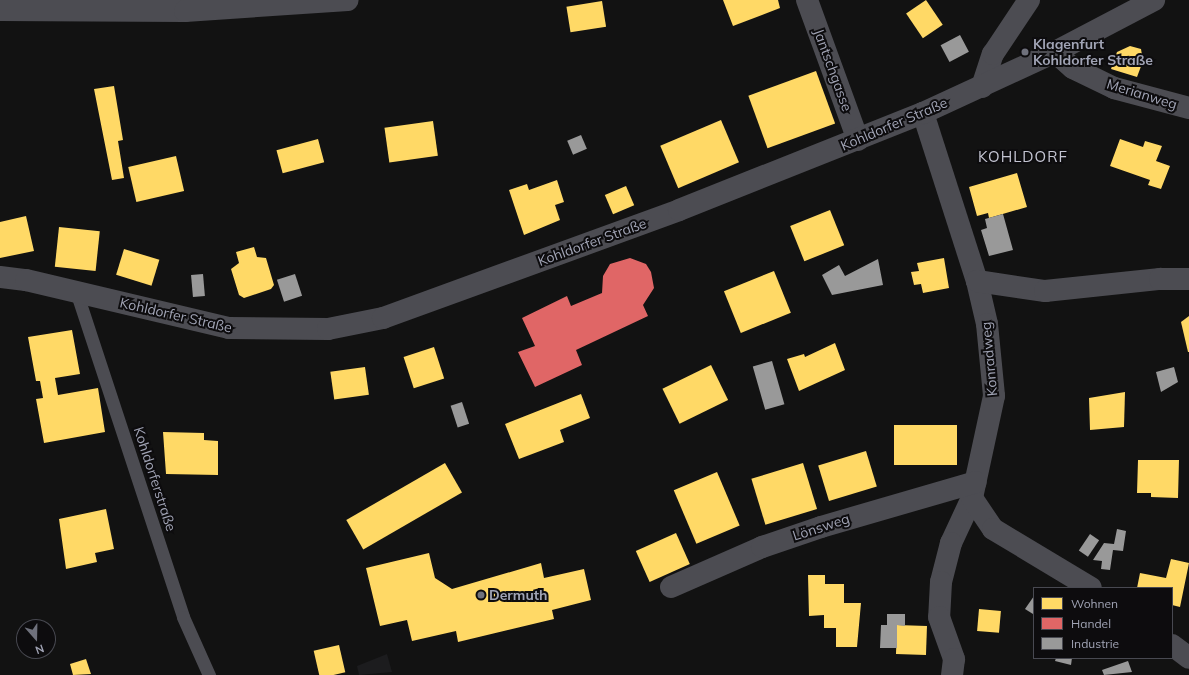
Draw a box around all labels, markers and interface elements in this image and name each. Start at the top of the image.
street label: Jantschgasse [810,26,856,114]
place label: Klagenfurt Kohldorfer Straße [1033,36,1153,68]
marker: Klagenfurt Kohldorfer Straße [1020,47,1030,57]
street label: Merianweg [1105,75,1179,113]
street label: Kohldorfer Straße [838,94,950,154]
district label: KOHLDORF [978,148,1068,166]
street label: Kohldorfer Straße [535,215,649,269]
street label: Kohldorfer Straße [118,294,234,336]
street label: Konradweg [977,321,1001,397]
street label: Kohldorferstraße [130,425,180,533]
street label: Lönsweg [790,510,852,544]
place label: Dermuth [489,587,548,603]
legend [1033,587,1173,659]
marker: Dermuth [476,590,486,600]
text: Wohnen [1071,596,1118,611]
text: Handel [1071,616,1111,631]
north arrow [16,619,56,659]
text: Industrie [1071,636,1119,651]
text: N [33,641,46,657]

